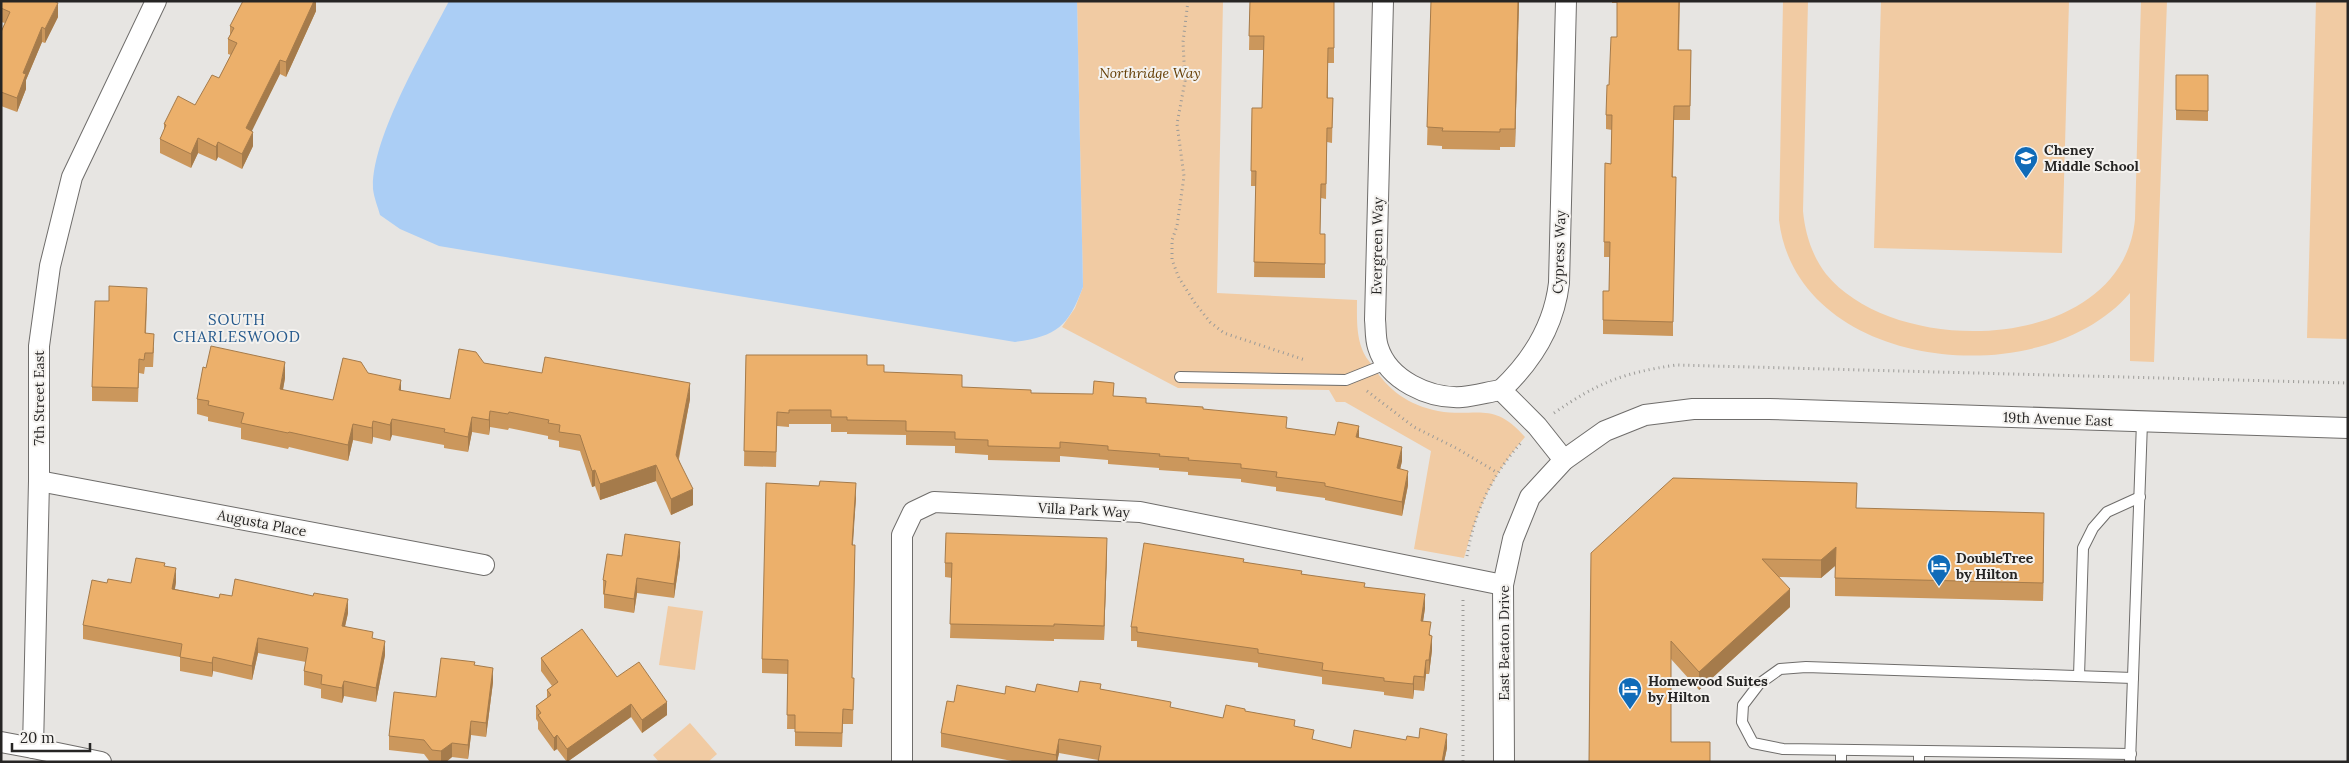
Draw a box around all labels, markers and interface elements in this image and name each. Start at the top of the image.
park label: Northridge Way [1099,64,1201,82]
place label: Cheney Middle School [2044,141,2139,175]
school or university icon: Cheney Middle School [2013,145,2039,179]
street label: Evergreen Way [1367,196,1387,295]
street label: Cypress Way [1549,209,1569,294]
district label: SOUTH CHARLESWOOD [173,310,301,346]
street label: 7th Street East [30,350,48,446]
street label: 19th Avenue East [2003,408,2114,430]
street label: Villa Park Way [1037,499,1131,521]
street label: Augusta Place [215,505,308,541]
place label: DoubleTree by Hilton [1955,549,2034,583]
hotel icon: DoubleTree by Hilton [1926,553,1952,587]
street label: East Beaton Drive [1495,585,1513,701]
place label: Homewood Suites by Hilton [1647,672,1768,706]
hotel icon: Homewood Suites by Hilton [1617,676,1643,710]
scale bar [12,720,90,752]
text: 20 m [20,728,55,747]

